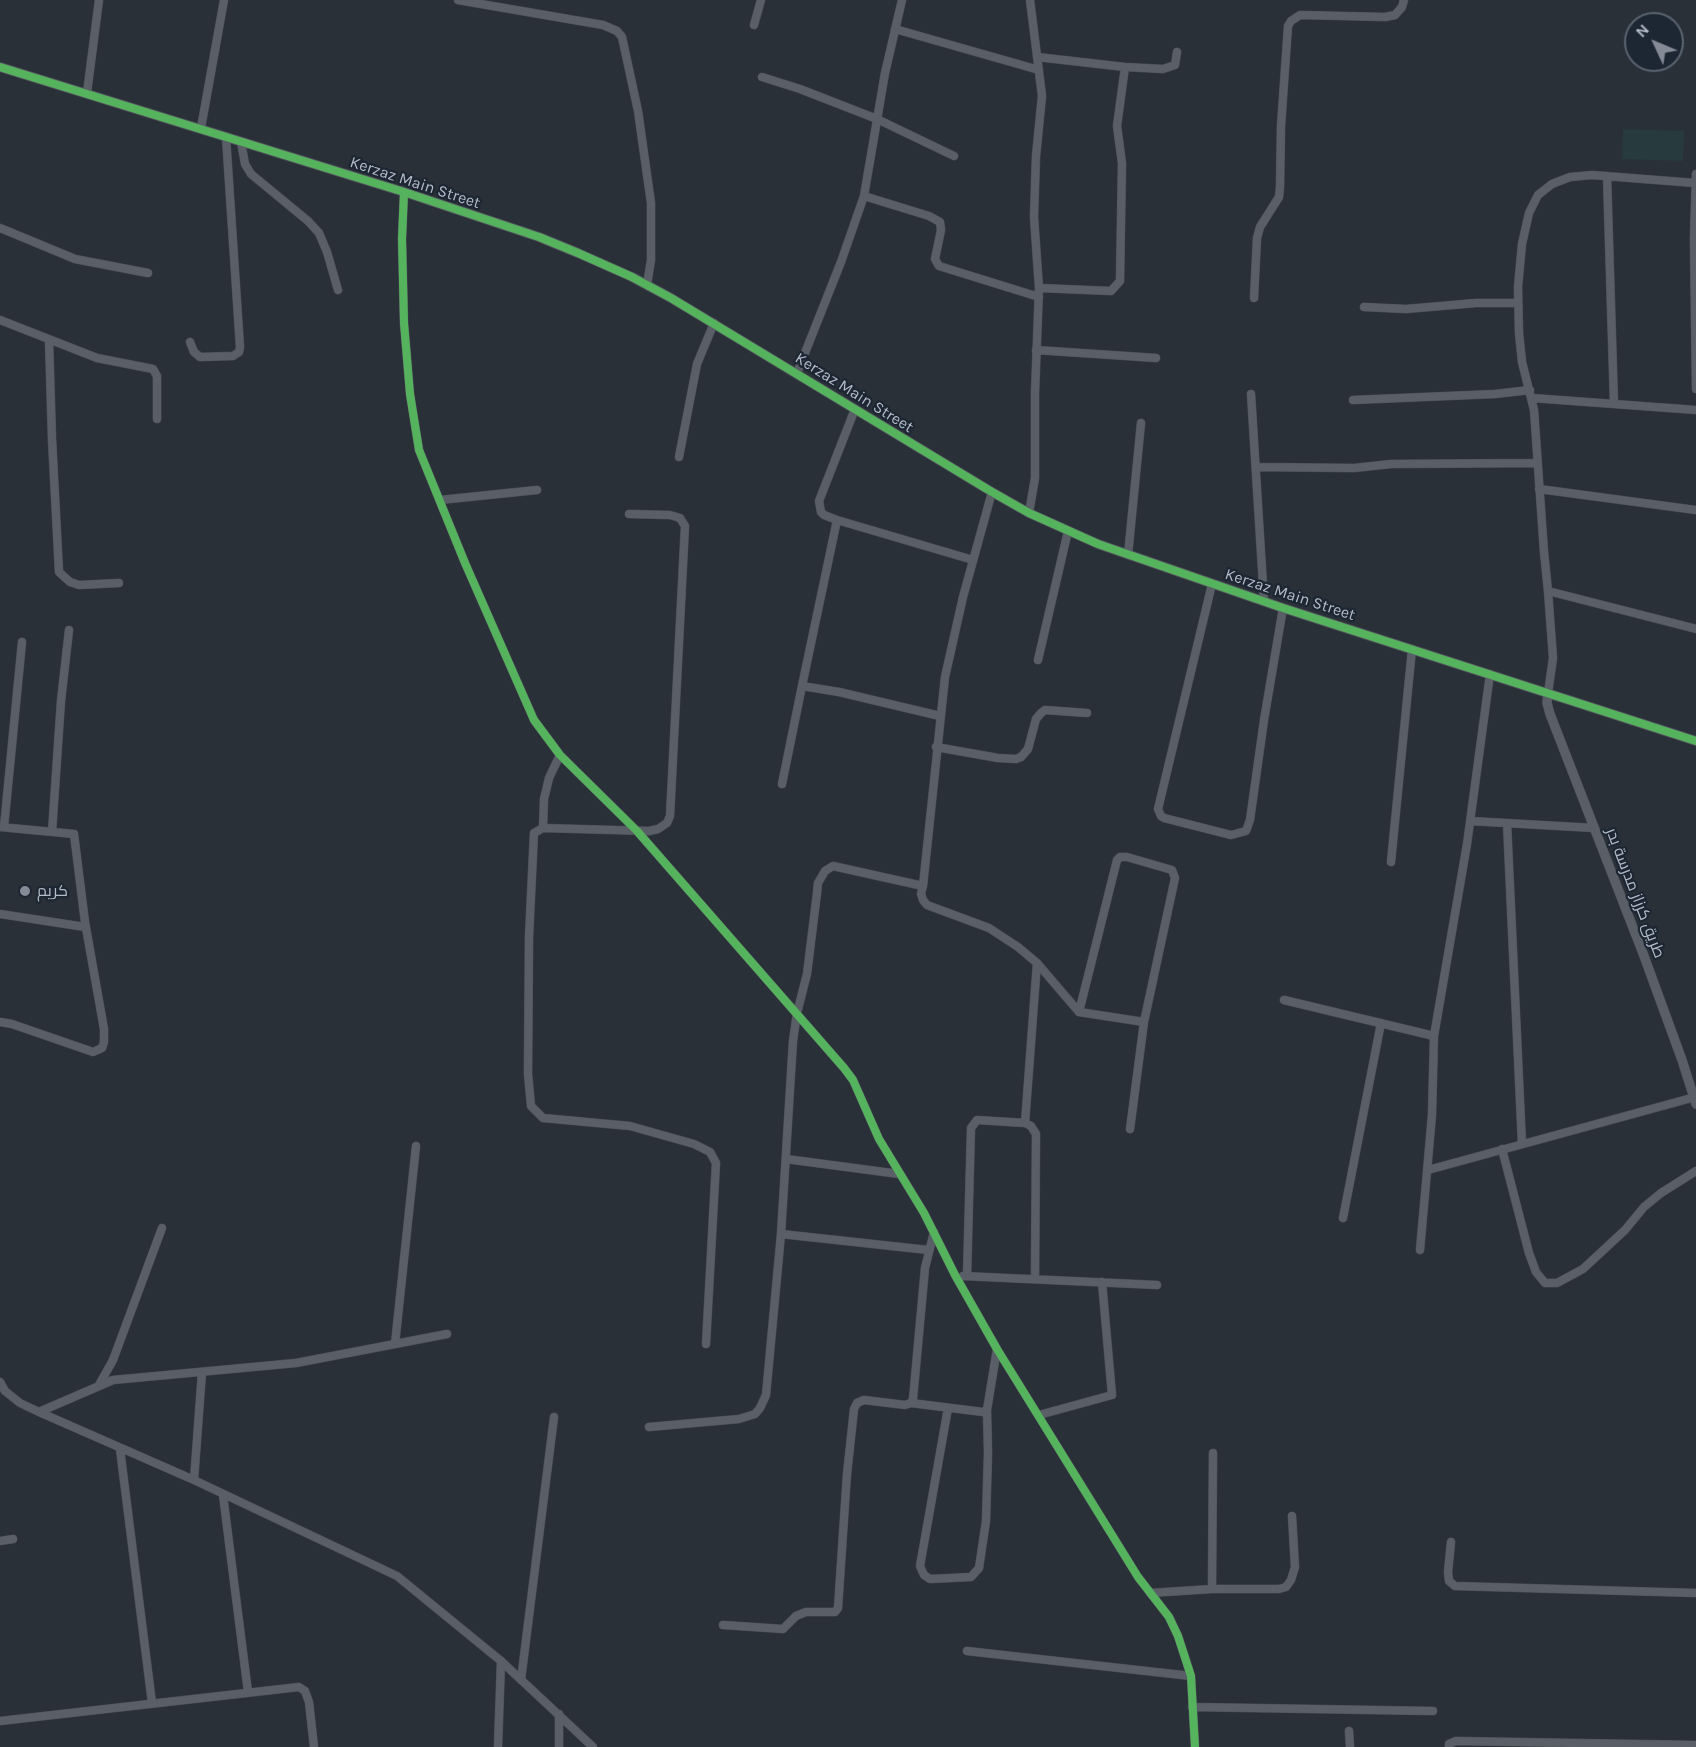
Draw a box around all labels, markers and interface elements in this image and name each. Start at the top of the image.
north arrow [1624,12,1684,72]
text: N [1631,20,1653,41]
street label: Kerzaz Main Street [347,153,483,213]
street label: Kerzaz Main Street [791,349,917,437]
street label: Kerzaz Main Street [1222,565,1358,625]
street label: طريق كرزاز مدرسة بدر [1601,825,1669,961]
place label: كريم [37,881,68,901]
marker: كريم [18,884,32,898]

